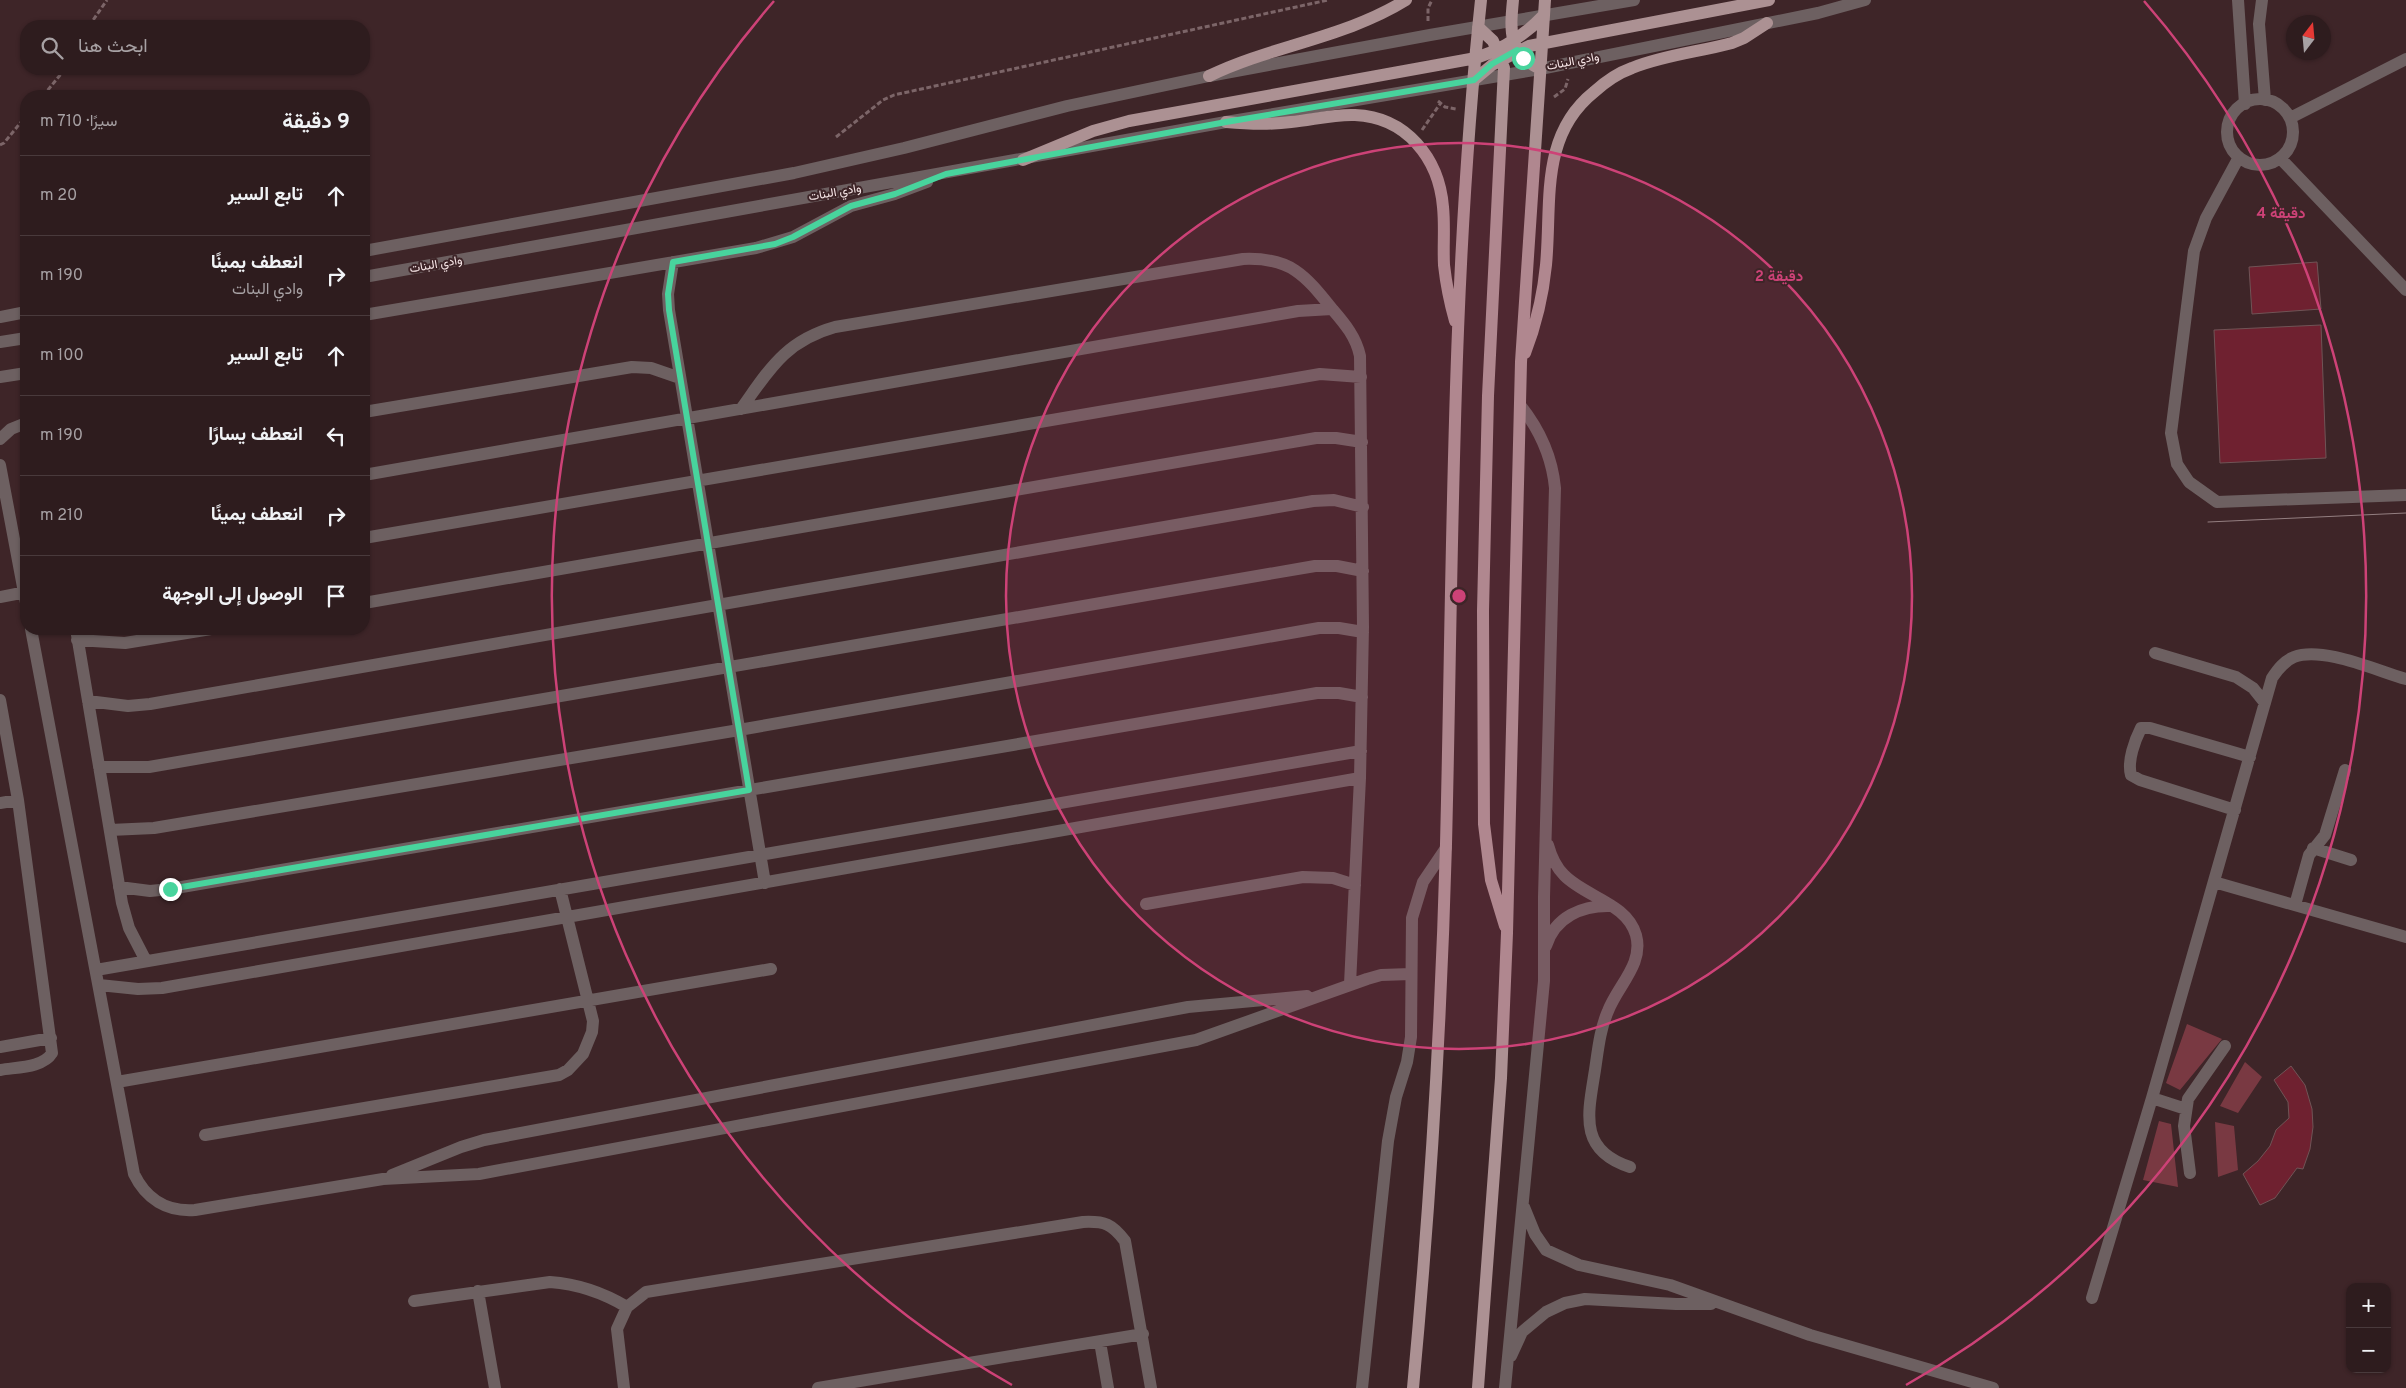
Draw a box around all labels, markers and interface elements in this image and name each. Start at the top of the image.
north arrow [2286,15,2331,60]
search box [20,20,370,75]
icon: search [38,34,66,62]
text: ابحث هنا [78,35,148,59]
route start [1512,47,1535,70]
street label: وادي البنات [1545,49,1601,76]
text: 9 دقيقة [282,109,350,136]
text: سيرًا · 710 m [40,112,118,132]
street label: وادي البنات [807,180,863,206]
icon: ahead [322,182,350,210]
text: تابع السير [227,183,303,207]
text: 20 m [40,186,77,206]
text: 4 دقيقة [2257,205,2305,224]
text: انعطف يمينًا [211,251,303,275]
street label: وادي البنات [408,252,464,278]
icon: right [322,262,350,290]
text: 190 m [40,266,83,286]
text: 2 دقيقة [1755,268,1803,287]
text: وادي البنات [232,280,303,300]
icon: ahead [322,342,350,370]
text: تابع السير [227,343,303,367]
text: 100 m [40,346,84,366]
icon: left [322,422,350,450]
text: انعطف يسارًا [208,423,303,447]
text: 190 m [40,426,83,446]
icon: right [322,502,350,530]
text: انعطف يمينًا [211,503,303,527]
text: 210 m [40,506,83,526]
icon: arrive [322,582,350,610]
text: الوصول إلى الوجهة [162,583,303,607]
centre of rings [1450,587,1468,605]
route end [159,878,182,901]
map controls [2346,1283,2391,1373]
button: + [2346,1283,2391,1328]
button: − [2346,1328,2391,1373]

